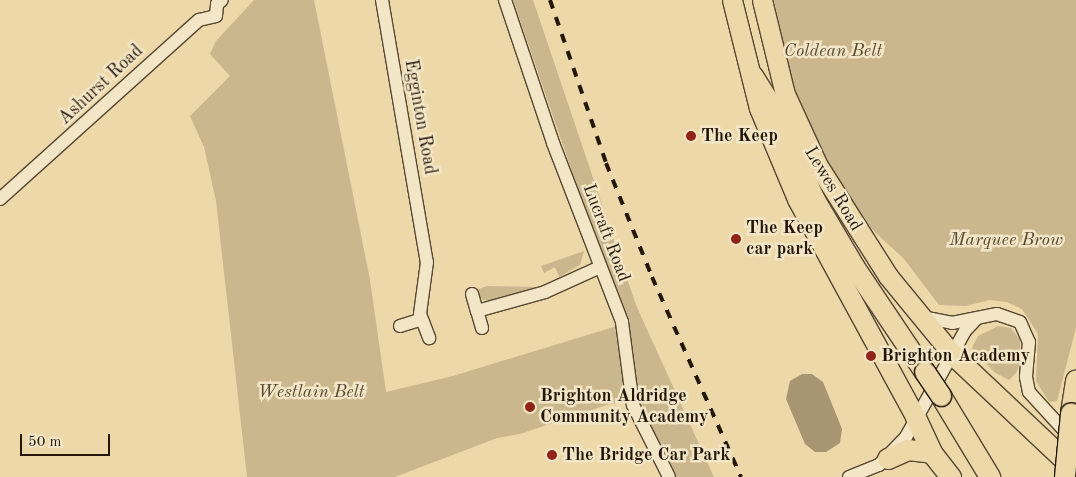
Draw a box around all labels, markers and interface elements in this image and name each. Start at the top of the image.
street label: Ashurst Road [54,40,148,130]
park label: Coldean Belt [784,40,882,62]
street label: Egginton Road [399,58,441,176]
place label: The Keep [701,125,778,147]
marker: The Keep [685,130,697,142]
street label: Lewes Road [799,143,867,235]
street label: Lucraft Road [577,181,635,285]
place label: The Keep car park [746,218,823,260]
park label: Marquee Brow [949,229,1063,251]
marker: The Keep car park [730,233,742,245]
place label: Brighton Academy [881,345,1030,367]
marker: Brighton Academy [865,350,877,362]
park label: Westlain Belt [257,381,365,403]
place label: Brighton Aldridge Community Academy [540,386,709,428]
marker: Brighton Aldridge Community Academy [524,401,536,413]
scale bar [22,424,112,456]
text: 50 m [28,435,62,450]
place label: The Bridge Car Park [562,444,730,466]
marker: The Bridge Car Park [546,449,558,461]

